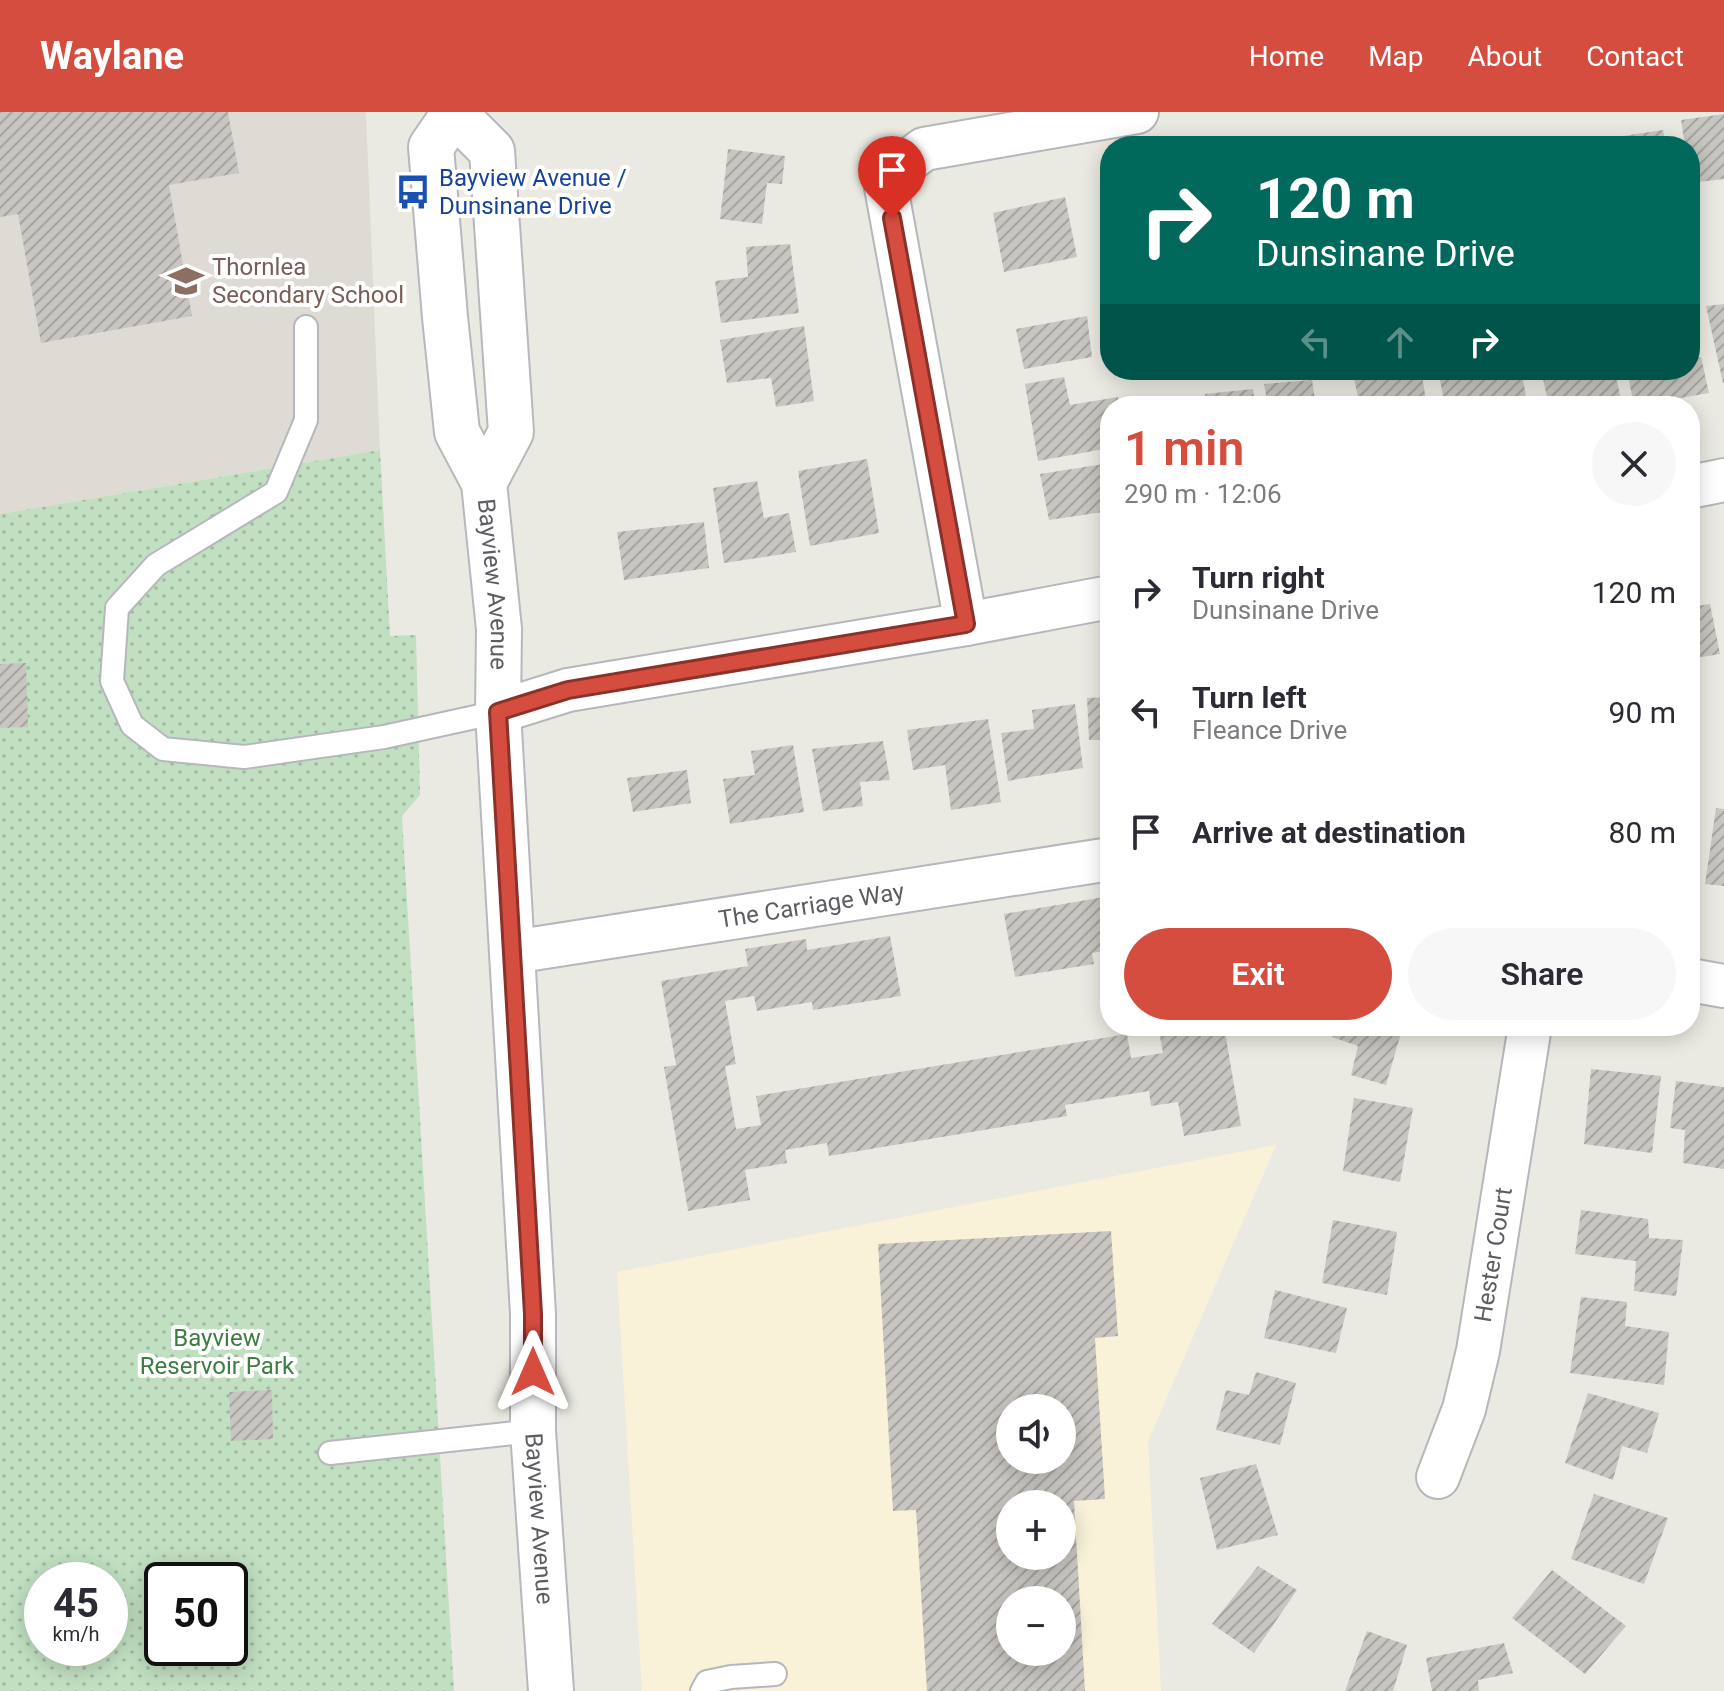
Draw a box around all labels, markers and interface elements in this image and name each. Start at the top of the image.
text: Waylane [40,34,184,78]
text: Home [1249,40,1324,73]
text: Map [1368,40,1424,73]
text: About [1468,40,1542,73]
text: Contact [1586,40,1684,73]
pin [858,136,926,218]
icon: arrive [870,148,914,192]
place label: Bayview Avenue / Dunsinane Drive [439,164,627,220]
text: 120 m [1256,166,1415,232]
icon: right [1124,168,1228,272]
bus stop icon: Bayview Avenue / Dunsinane Drive [394,173,432,211]
text: Dunsinane Drive [1256,233,1515,275]
place label: Thornlea Secondary School [212,253,404,309]
school or university icon: Thornlea Secondary School [167,262,205,300]
icon: left [1294,320,1338,364]
icon: ahead [1378,320,1422,364]
icon: right [1462,320,1506,364]
text: 1 min [1124,420,1244,477]
button: close [1592,422,1676,506]
text: 290 m · 12:06 [1124,479,1282,509]
street label: Bayview Avenue [472,497,513,670]
text: Turn right [1192,560,1325,595]
icon: right [1124,570,1168,614]
text: 120 m [1592,575,1676,610]
text: Dunsinane Drive [1192,595,1379,625]
text: Turn left [1192,680,1307,715]
icon: left [1124,690,1168,734]
text: 90 m [1609,695,1676,730]
text: Fleance Drive [1192,715,1347,745]
icon: arrive [1124,810,1168,854]
text: Arrive at destination [1192,815,1466,850]
text: 80 m [1609,815,1676,850]
street label: The Carriage Way [717,877,907,934]
button: Exit [1124,928,1392,1020]
button: Share [1408,928,1676,1020]
street label: Hester Court [1469,1185,1518,1324]
park label: Bayview Reservoir Park [140,1324,295,1380]
position arrow [491,1330,575,1414]
map controls [996,1394,1076,1666]
button: sound [996,1394,1076,1474]
street label: Bayview Avenue [519,1432,559,1605]
button: + [996,1490,1076,1570]
speed limit sign: 50 [144,1562,248,1666]
text: 45 [53,1580,99,1627]
button: − [996,1586,1076,1666]
text: km/h [53,1622,99,1646]

